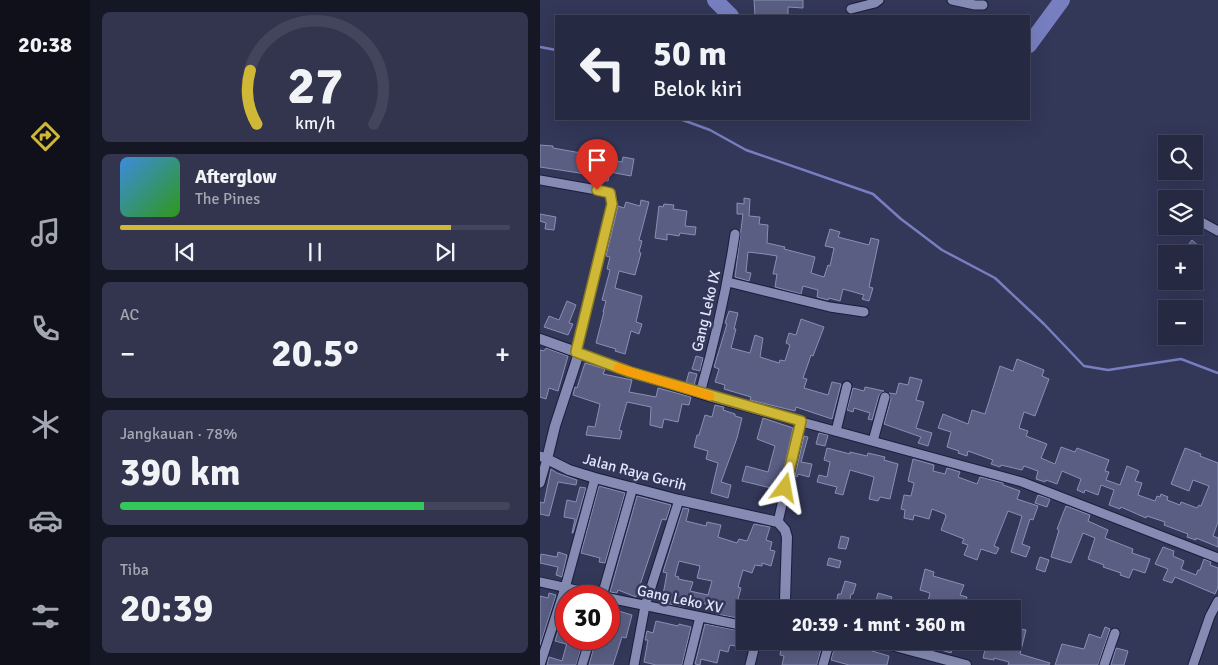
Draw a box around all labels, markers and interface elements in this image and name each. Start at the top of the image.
text: 20:38 [18,31,72,58]
text: 50 m [653,32,727,75]
icon: left [570,35,635,100]
text: 27 [287,54,343,118]
text: Belok kiri [653,75,742,102]
text: km/h [295,112,335,134]
icon: directions [28,119,63,154]
map controls [1158,135,1203,345]
button: search [1158,135,1203,180]
pin [576,139,618,190]
icon: arrive [583,146,611,174]
text: Afterglow [195,165,277,189]
text: The Pines [195,189,260,209]
button: layers [1158,190,1203,235]
icon: music [28,215,63,250]
icon: previous [171,238,199,266]
icon: pause [301,238,329,266]
icon: next [431,238,459,266]
button: + [1158,245,1203,290]
street label: Gang Leko IX [688,268,724,354]
button: − [1158,300,1203,345]
text: AC [120,305,139,325]
icon: phone [28,311,63,346]
text: 20.5° [271,330,359,377]
text: − [120,337,135,371]
text: + [495,337,510,371]
icon: climate [28,407,63,442]
text: Jangkauan · 78% [120,424,237,444]
text: 390 km [120,449,241,496]
street label: Jalan Raya Gerih [581,450,689,494]
position arrow [758,461,810,513]
icon: car [28,503,63,538]
text: Tiba [120,560,149,580]
street label: Gang Leko XV [635,581,725,617]
text: 20:39 [120,585,213,632]
speed limit sign: 30 [555,585,620,650]
icon: filters [28,599,63,634]
text: 20:39 · 1 mnt · 360 m [792,613,965,637]

